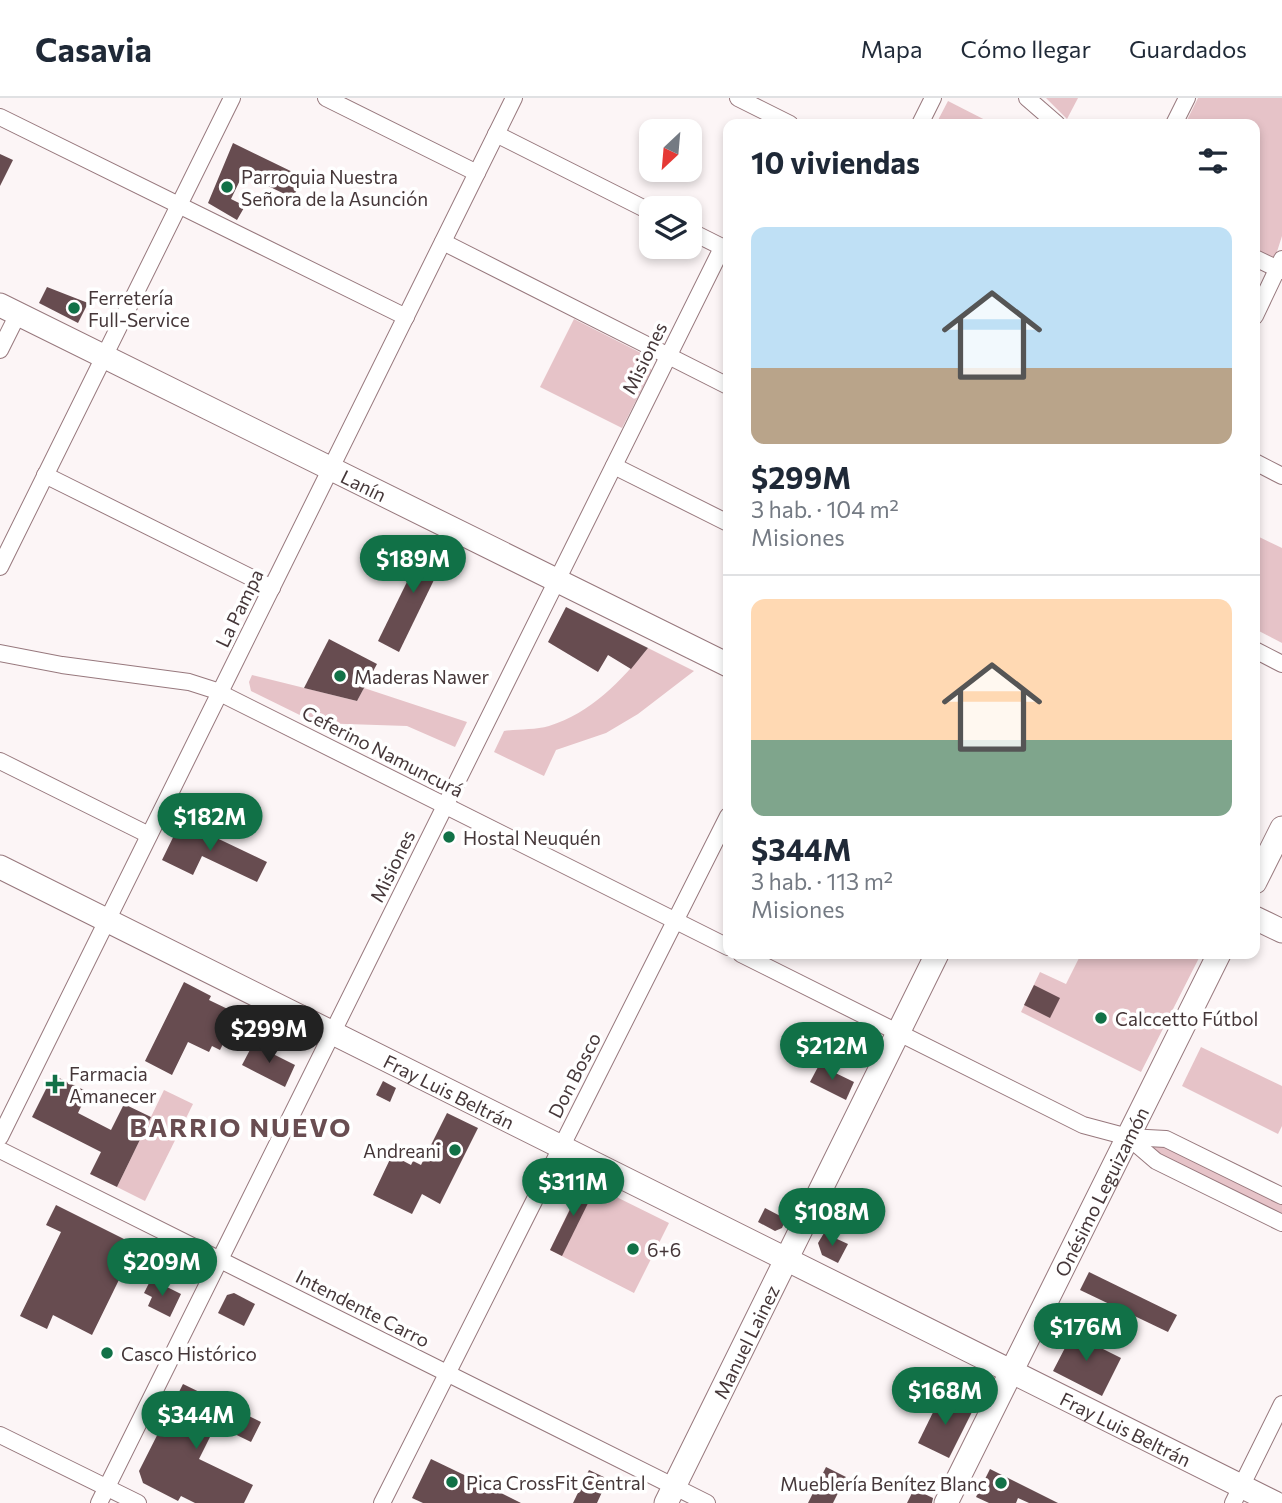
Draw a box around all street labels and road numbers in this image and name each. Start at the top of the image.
street label: Misiones [617,318,671,398]
street label: Lanín [338,464,390,506]
street label: La Pampa [210,565,268,651]
street label: Ceferino Namuncurá [299,700,467,802]
street label: Misiones [365,826,419,906]
street label: Don Bosco [543,1028,605,1122]
street label: Fray Luis Beltrán [380,1049,518,1133]
street label: Onésimo Leguizamón [1049,1103,1153,1280]
street label: Intendente Carro [292,1264,434,1352]
street label: Manuel Lainez [708,1281,783,1402]
street label: Fray Luis Beltrán [1057,1386,1195,1471]

